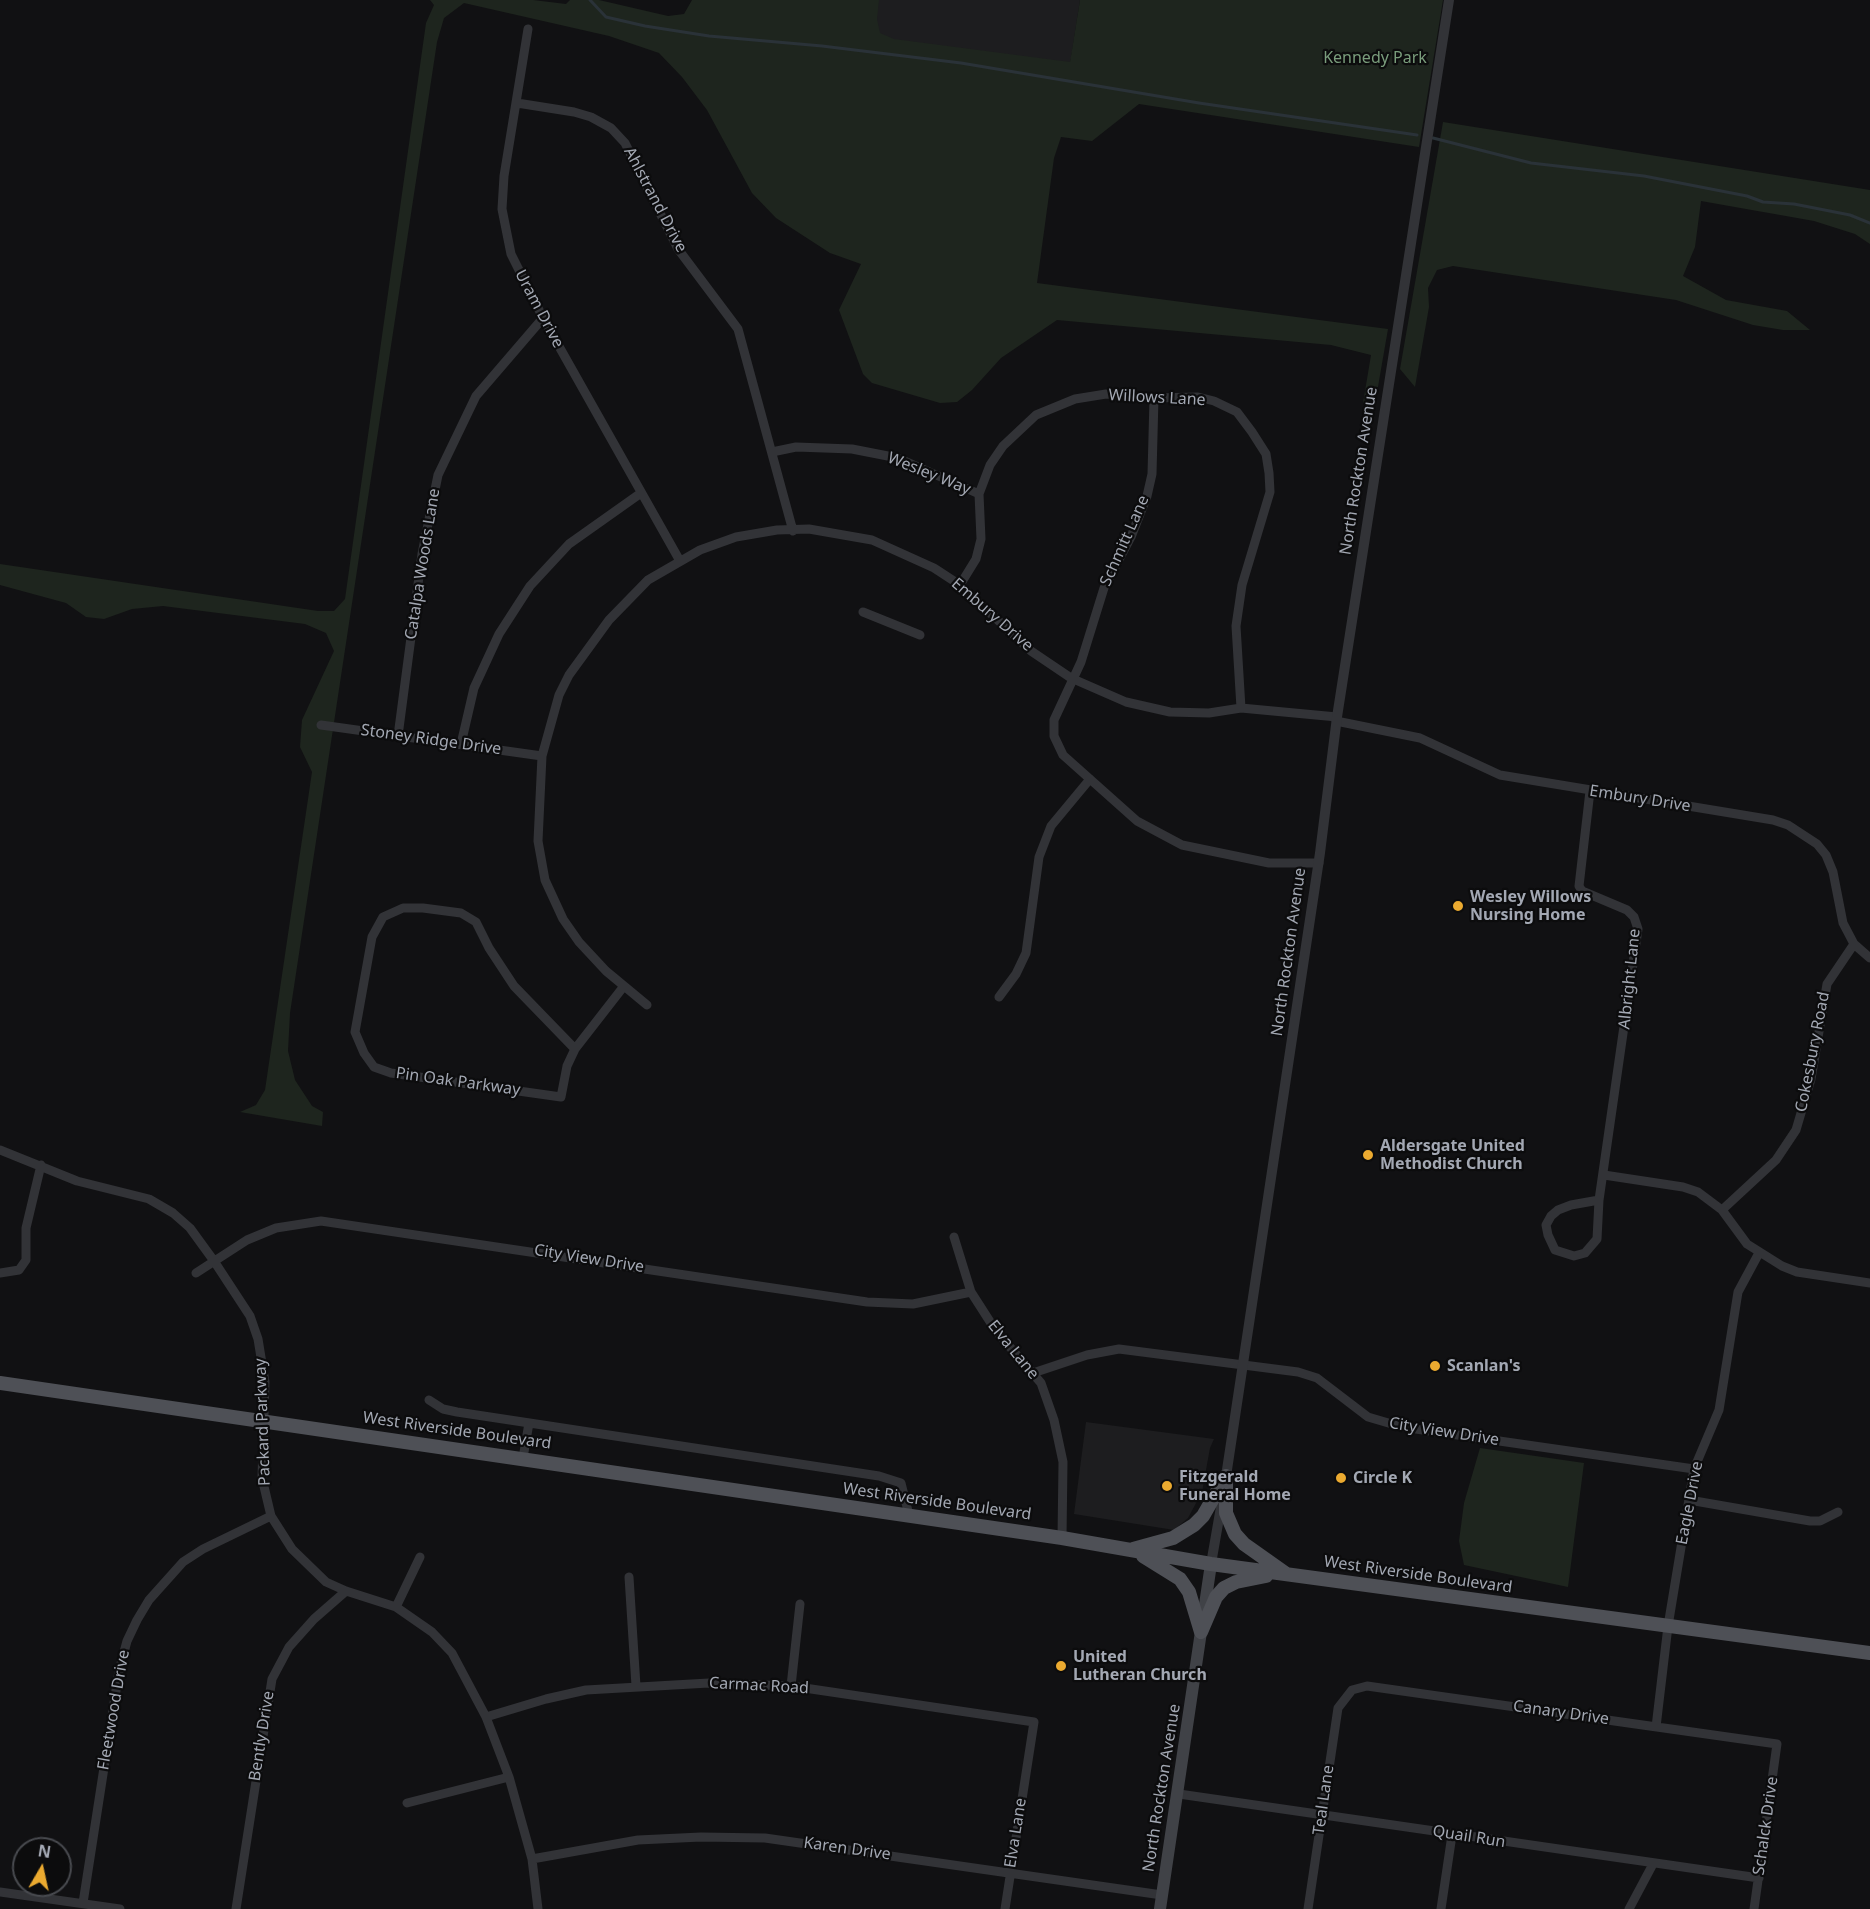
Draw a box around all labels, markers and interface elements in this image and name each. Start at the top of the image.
park label: Kennedy Park [1323,48,1427,68]
street label: Ahlstrand Drive [619,144,691,256]
street label: Uram Drive [510,267,568,351]
street label: Willows Lane [1108,386,1206,410]
street label: North Rockton Avenue [1336,386,1382,556]
street label: Wesley Way [885,449,973,499]
street label: Catalpa Woods Lane [402,487,444,641]
street label: Schmitt Lane [1096,493,1154,589]
street label: Embury Drive [947,574,1037,656]
street label: Stoney Ridge Drive [360,721,502,759]
street label: Embury Drive [1588,782,1692,816]
street label: North Rockton Avenue [1268,867,1310,1037]
place label: Wesley Willows Nursing Home [1470,887,1591,925]
marker: Wesley Willows Nursing Home [1451,899,1465,913]
street label: Albright Lane [1615,928,1645,1030]
street label: Cokesbury Road [1792,990,1834,1114]
street label: Pin Oak Parkway [394,1064,522,1100]
place label: Aldersgate United Methodist Church [1380,1136,1525,1174]
marker: Aldersgate United Methodist Church [1361,1148,1375,1162]
street label: City View Drive [533,1241,645,1277]
street label: Elva Lane [983,1317,1043,1383]
place label: Scanlan's [1447,1356,1520,1376]
street label: Packard Parkway [251,1358,275,1486]
marker: Scanlan's [1428,1359,1442,1373]
street label: West Riverside Boulevard [362,1408,552,1454]
street label: City View Drive [1388,1414,1500,1450]
street label: Eagle Drive [1673,1460,1707,1546]
place label: Fitzgerald Funeral Home [1179,1467,1291,1505]
place label: Circle K [1353,1468,1412,1488]
marker: Circle K [1334,1471,1348,1485]
street label: West Riverside Boulevard [842,1479,1032,1525]
marker: Fitzgerald Funeral Home [1160,1479,1174,1493]
street label: West Riverside Boulevard [1323,1552,1513,1598]
place label: United Lutheran Church [1073,1647,1207,1685]
street label: Fleetwood Drive [94,1648,134,1772]
marker: United Lutheran Church [1054,1659,1068,1673]
street label: Carmac Road [709,1674,809,1698]
street label: Bently Drive [245,1690,279,1782]
street label: Canary Drive [1512,1697,1610,1729]
street label: North Rockton Avenue [1139,1703,1185,1873]
street label: Teal Lane [1310,1764,1338,1836]
street label: Schalck Drive [1750,1775,1782,1877]
street label: Elva Lane [1001,1797,1031,1869]
street label: Quail Run [1431,1822,1507,1852]
street label: Karen Drive [802,1833,892,1865]
north arrow [12,1837,72,1897]
text: N [36,1839,53,1863]

